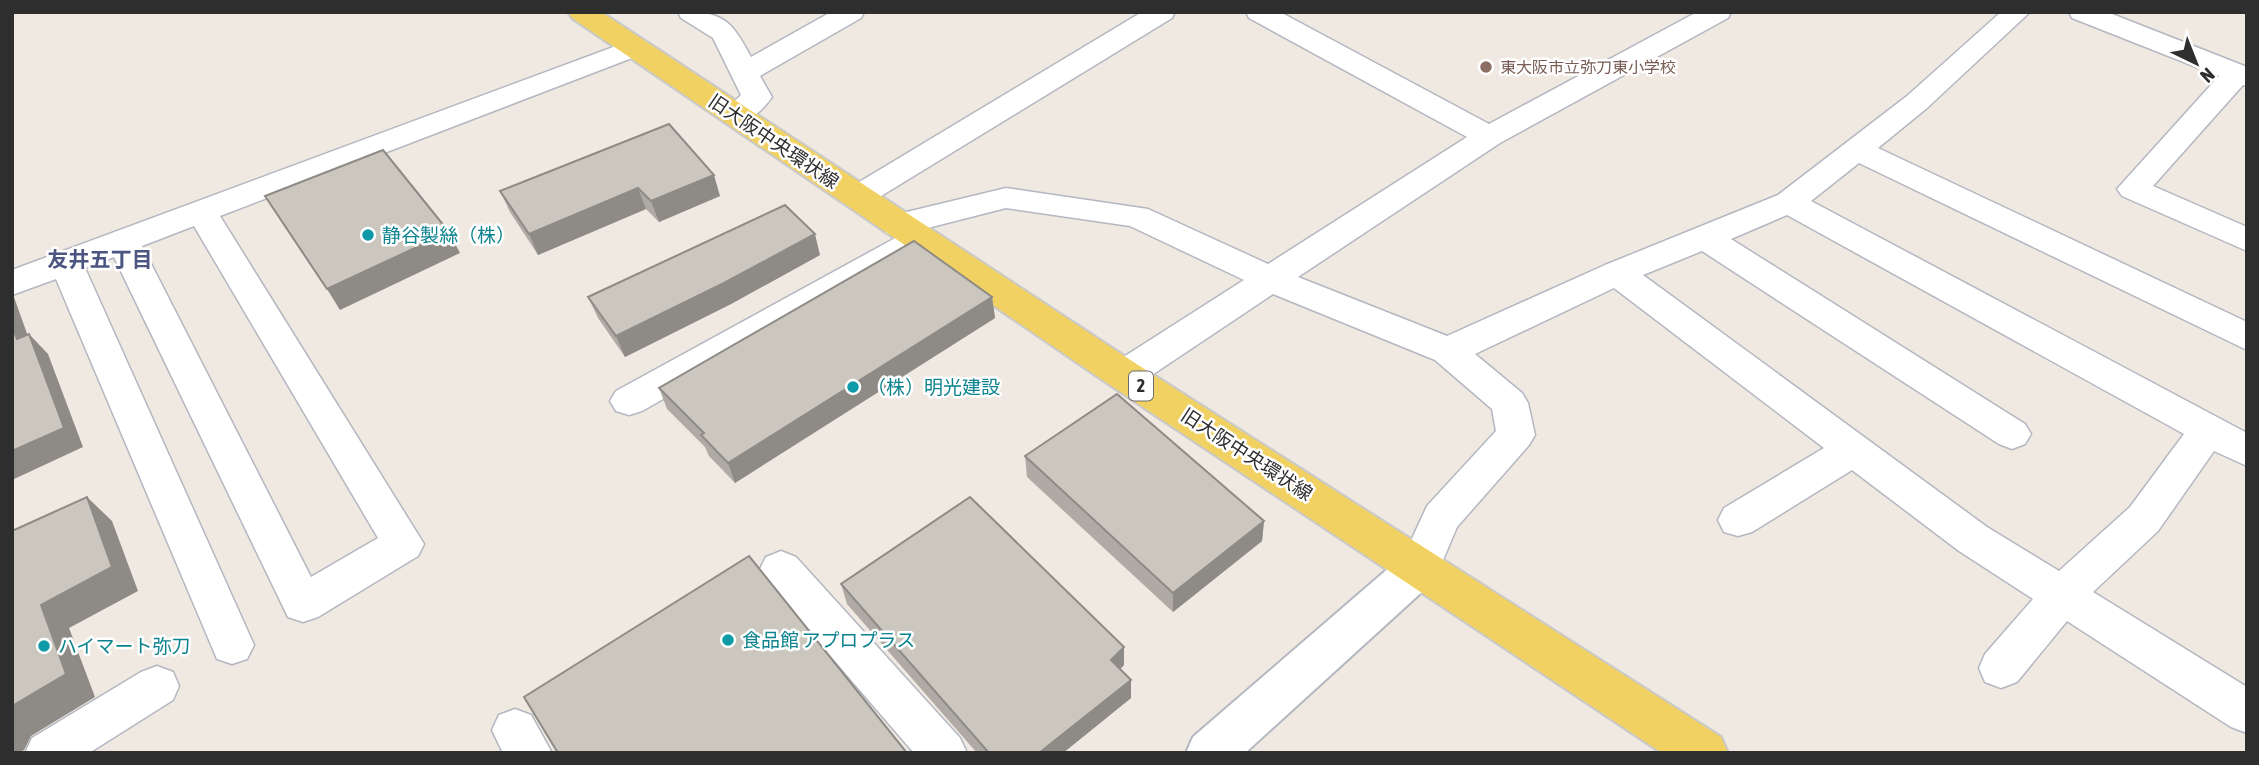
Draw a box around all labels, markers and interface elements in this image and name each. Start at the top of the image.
north arrow [2161,28,2231,98]
place label: 東大阪市立弥刀東小学校 [1500,58,1676,76]
marker: 東大阪市立弥刀東小学校 [1478,59,1494,75]
text: N [2196,64,2219,87]
street label: 旧大阪中央環状線 [705,89,843,193]
place label: 静谷製絲（株） [382,224,515,246]
marker: 静谷製絲（株） [360,227,376,243]
district label: 友井五丁目 [48,247,153,271]
road number: 2 [1129,372,1153,400]
place label: （株）明光建設 [867,376,1000,398]
marker: （株）明光建設 [845,379,861,395]
street label: 旧大阪中央環状線 [1177,403,1317,505]
place label: 食品館 アプロプラス [742,629,915,651]
marker: 食品館 アプロプラス [720,632,736,648]
place label: ハイマート弥刀 [58,635,191,657]
marker: ハイマート弥刀 [36,638,52,654]

